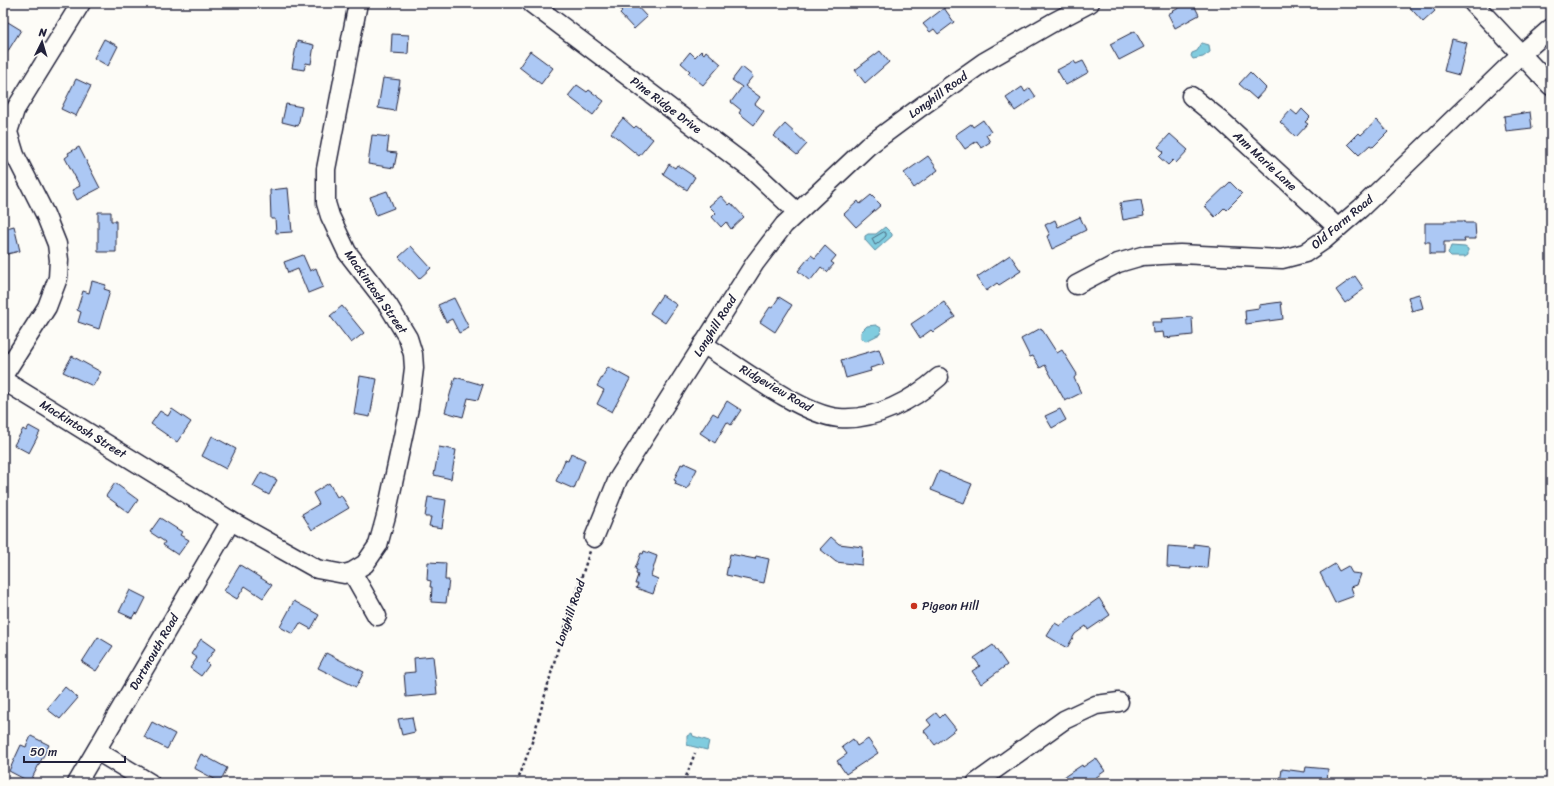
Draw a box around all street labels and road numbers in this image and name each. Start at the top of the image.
street label: Longhill Road [903,65,973,124]
street label: Pine Ridge Drive [625,71,707,140]
street label: Ann Marie Lane [1227,125,1302,197]
street label: Old Farm Road [1306,189,1379,255]
street label: Mackintosh Street [339,245,414,340]
street label: Longhill Road [687,290,743,361]
street label: Ridgeview Road [735,358,817,418]
street label: Mackintosh Street [35,393,132,465]
street label: Longhill Road [548,576,592,649]
street label: Dartmouth Road [123,609,185,695]

